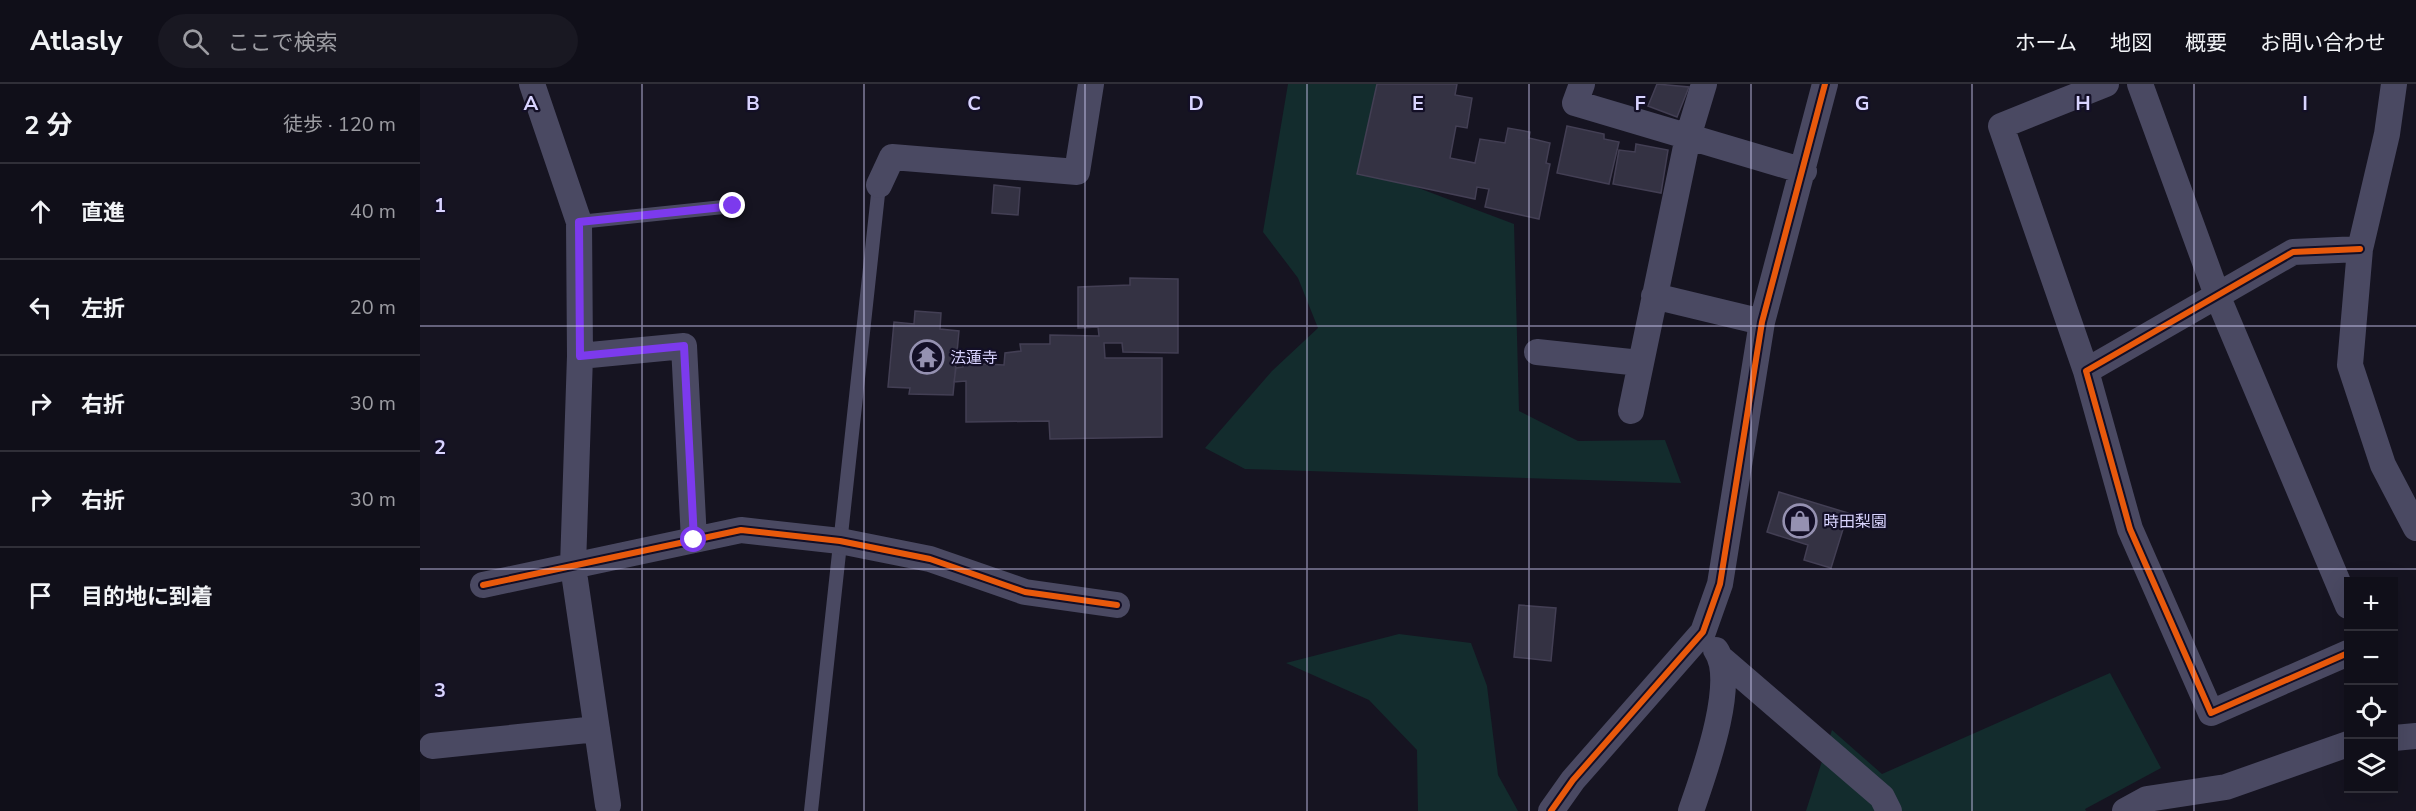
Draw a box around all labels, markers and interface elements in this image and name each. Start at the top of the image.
search box [158,14,578,68]
text: Atlasly [30,22,122,60]
icon: search [179,25,212,58]
text: ここで検索 [227,28,337,58]
text: ホーム [2015,29,2077,57]
text: 地図 [2110,29,2152,57]
text: 概要 [2185,29,2227,57]
text: お問い合わせ [2260,29,2386,57]
text: A [524,90,539,117]
text: B [746,90,760,117]
text: C [967,90,981,117]
text: D [1188,90,1204,117]
text: E [1412,90,1424,117]
text: F [1634,90,1646,117]
text: G [1855,90,1869,117]
text: H [2075,90,2091,117]
text: I [2302,90,2308,117]
text: 2 分 [24,108,73,143]
text: 徒歩 · 120 m [283,111,396,138]
text: 1 [434,192,446,219]
route end [719,192,745,218]
icon: ahead [24,195,57,228]
text: 直進 [81,198,125,228]
text: 40 m [350,198,396,225]
icon: left [24,291,57,324]
text: 左折 [81,294,125,324]
text: 20 m [350,294,396,321]
temple icon: 法蓮寺 [909,339,945,375]
place label: 法蓮寺 [950,347,998,369]
icon: right [24,387,57,420]
text: 右折 [81,390,125,420]
text: 30 m [350,390,396,417]
text: 2 [434,434,446,461]
icon: right [24,483,57,516]
text: 右折 [81,486,125,516]
text: 30 m [350,486,396,513]
shop icon: 時田梨園 [1782,503,1818,539]
place label: 時田梨園 [1823,511,1887,533]
route start [680,526,706,552]
map controls [2344,577,2398,793]
button: + [2344,577,2398,631]
icon: arrive [24,579,57,612]
text: 目的地に到着 [81,582,213,612]
button: − [2344,631,2398,685]
text: 3 [434,677,446,704]
button: locate [2344,685,2398,739]
button: layers [2344,739,2398,793]

